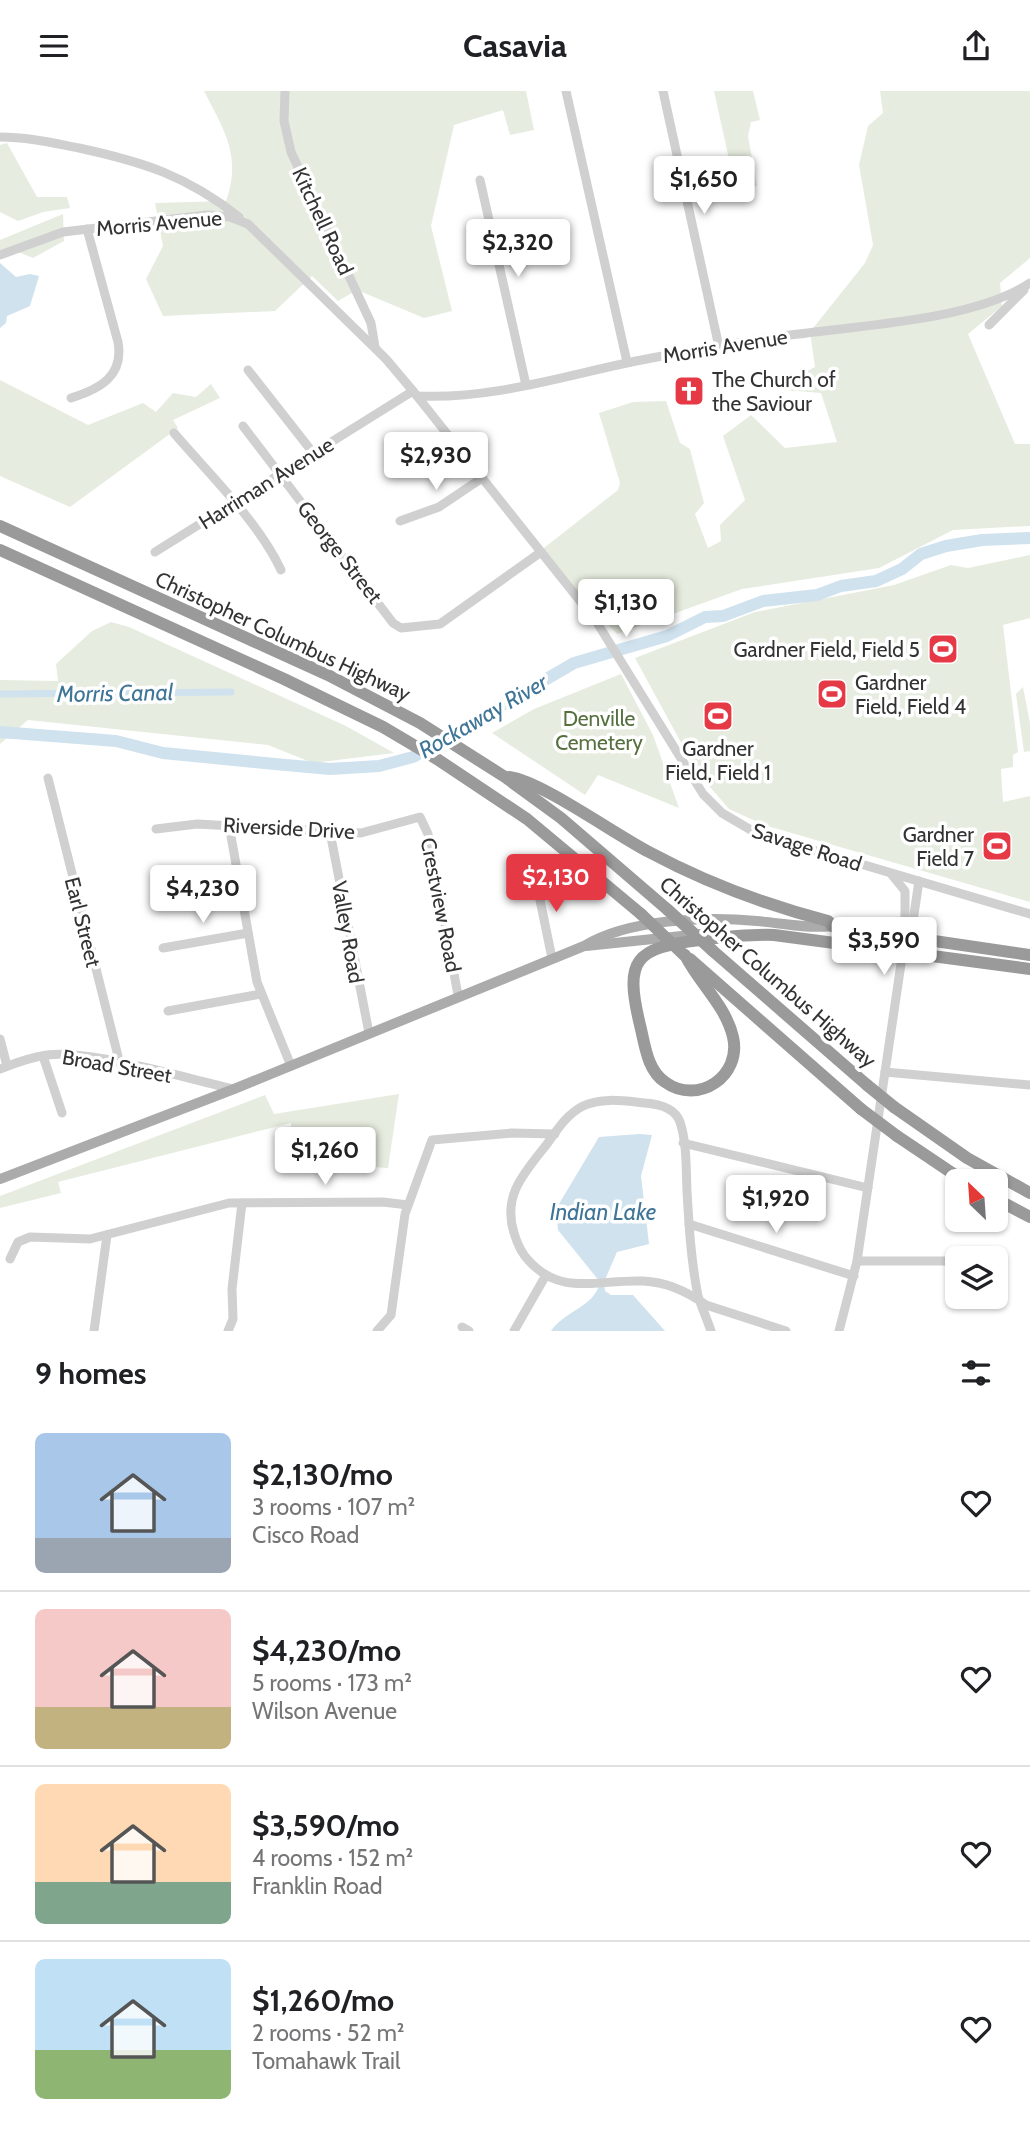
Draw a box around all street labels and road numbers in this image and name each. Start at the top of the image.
street label: Kitchell Road [287,163,359,279]
street label: Morris Avenue [95,205,223,241]
street label: Morris Avenue [661,324,789,368]
street label: Harriman Avenue [194,431,338,534]
street label: George Street [292,496,388,608]
street label: Christopher Columbus Highway [151,566,415,706]
street label: Riverside Drive [222,812,356,844]
street label: Savage Road [749,818,865,876]
street label: Crestview Road [416,836,466,974]
street label: Christopher Columbus Highway [655,871,882,1073]
street label: Earl Street [60,874,106,970]
street label: Valley Road [327,879,369,985]
street label: Broad Street [60,1044,174,1088]

